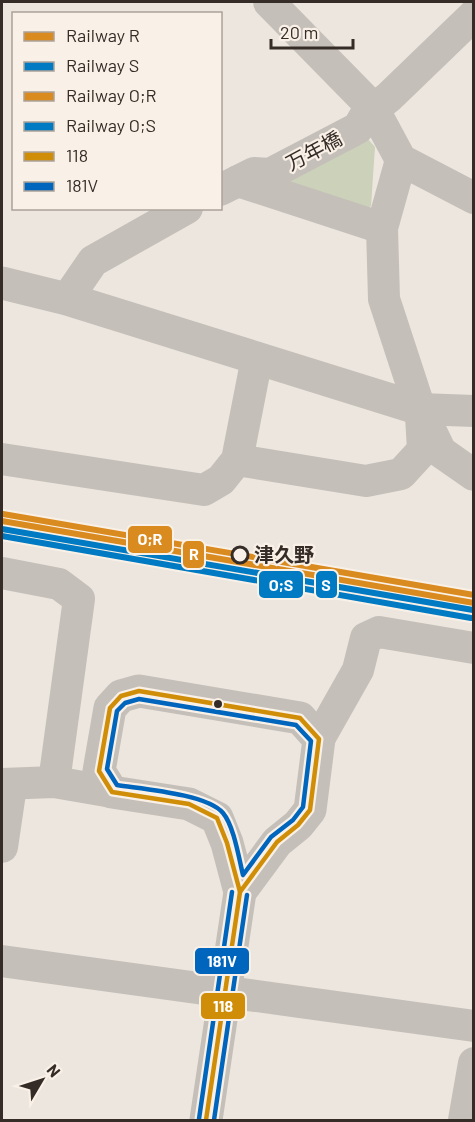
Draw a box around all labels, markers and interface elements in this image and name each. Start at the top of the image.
legend [12,12,222,210]
scale bar [271,12,354,50]
text: 20 m [280,21,318,43]
text: Railway R [66,24,140,46]
text: Railway S [66,54,139,76]
text: Railway O;R [66,84,157,106]
text: Railway O;S [66,114,156,136]
street label: 万年橋 [281,125,346,175]
text: 118 [66,144,88,166]
text: 181V [66,174,98,196]
line badge: O;R [127,525,173,554]
text: O;R [138,529,163,548]
line badge: R [182,540,205,569]
place label: 津久野 [254,542,314,566]
text: R [189,544,199,563]
marker: 津久野 [231,546,249,564]
line badge: O;S [258,570,304,599]
line badge: S [315,570,338,599]
text: O;S [269,575,293,594]
text: S [321,575,331,594]
unlabelled marker [212,698,224,710]
line badge: 181V [194,947,250,975]
text: 181V [207,951,237,970]
line badge: 118 [200,992,246,1020]
text: 118 [213,996,233,1015]
north arrow [12,1050,72,1110]
text: N [43,1060,65,1080]

